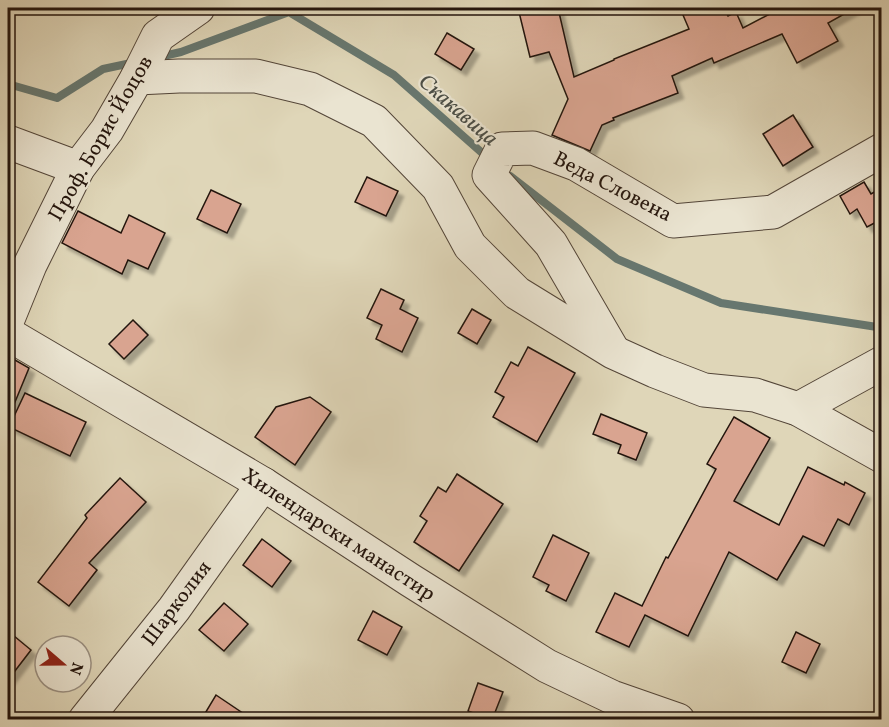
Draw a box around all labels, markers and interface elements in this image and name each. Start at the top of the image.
street label: Проф. Борис Йоцов [42,51,161,227]
water label: Скакавица [411,67,504,154]
street label: Веда Словена [548,145,677,230]
street label: Хилендарски манастир [236,462,441,609]
street label: Шарколия [135,555,219,653]
north arrow [33,634,93,694]
text: N [63,659,88,678]

